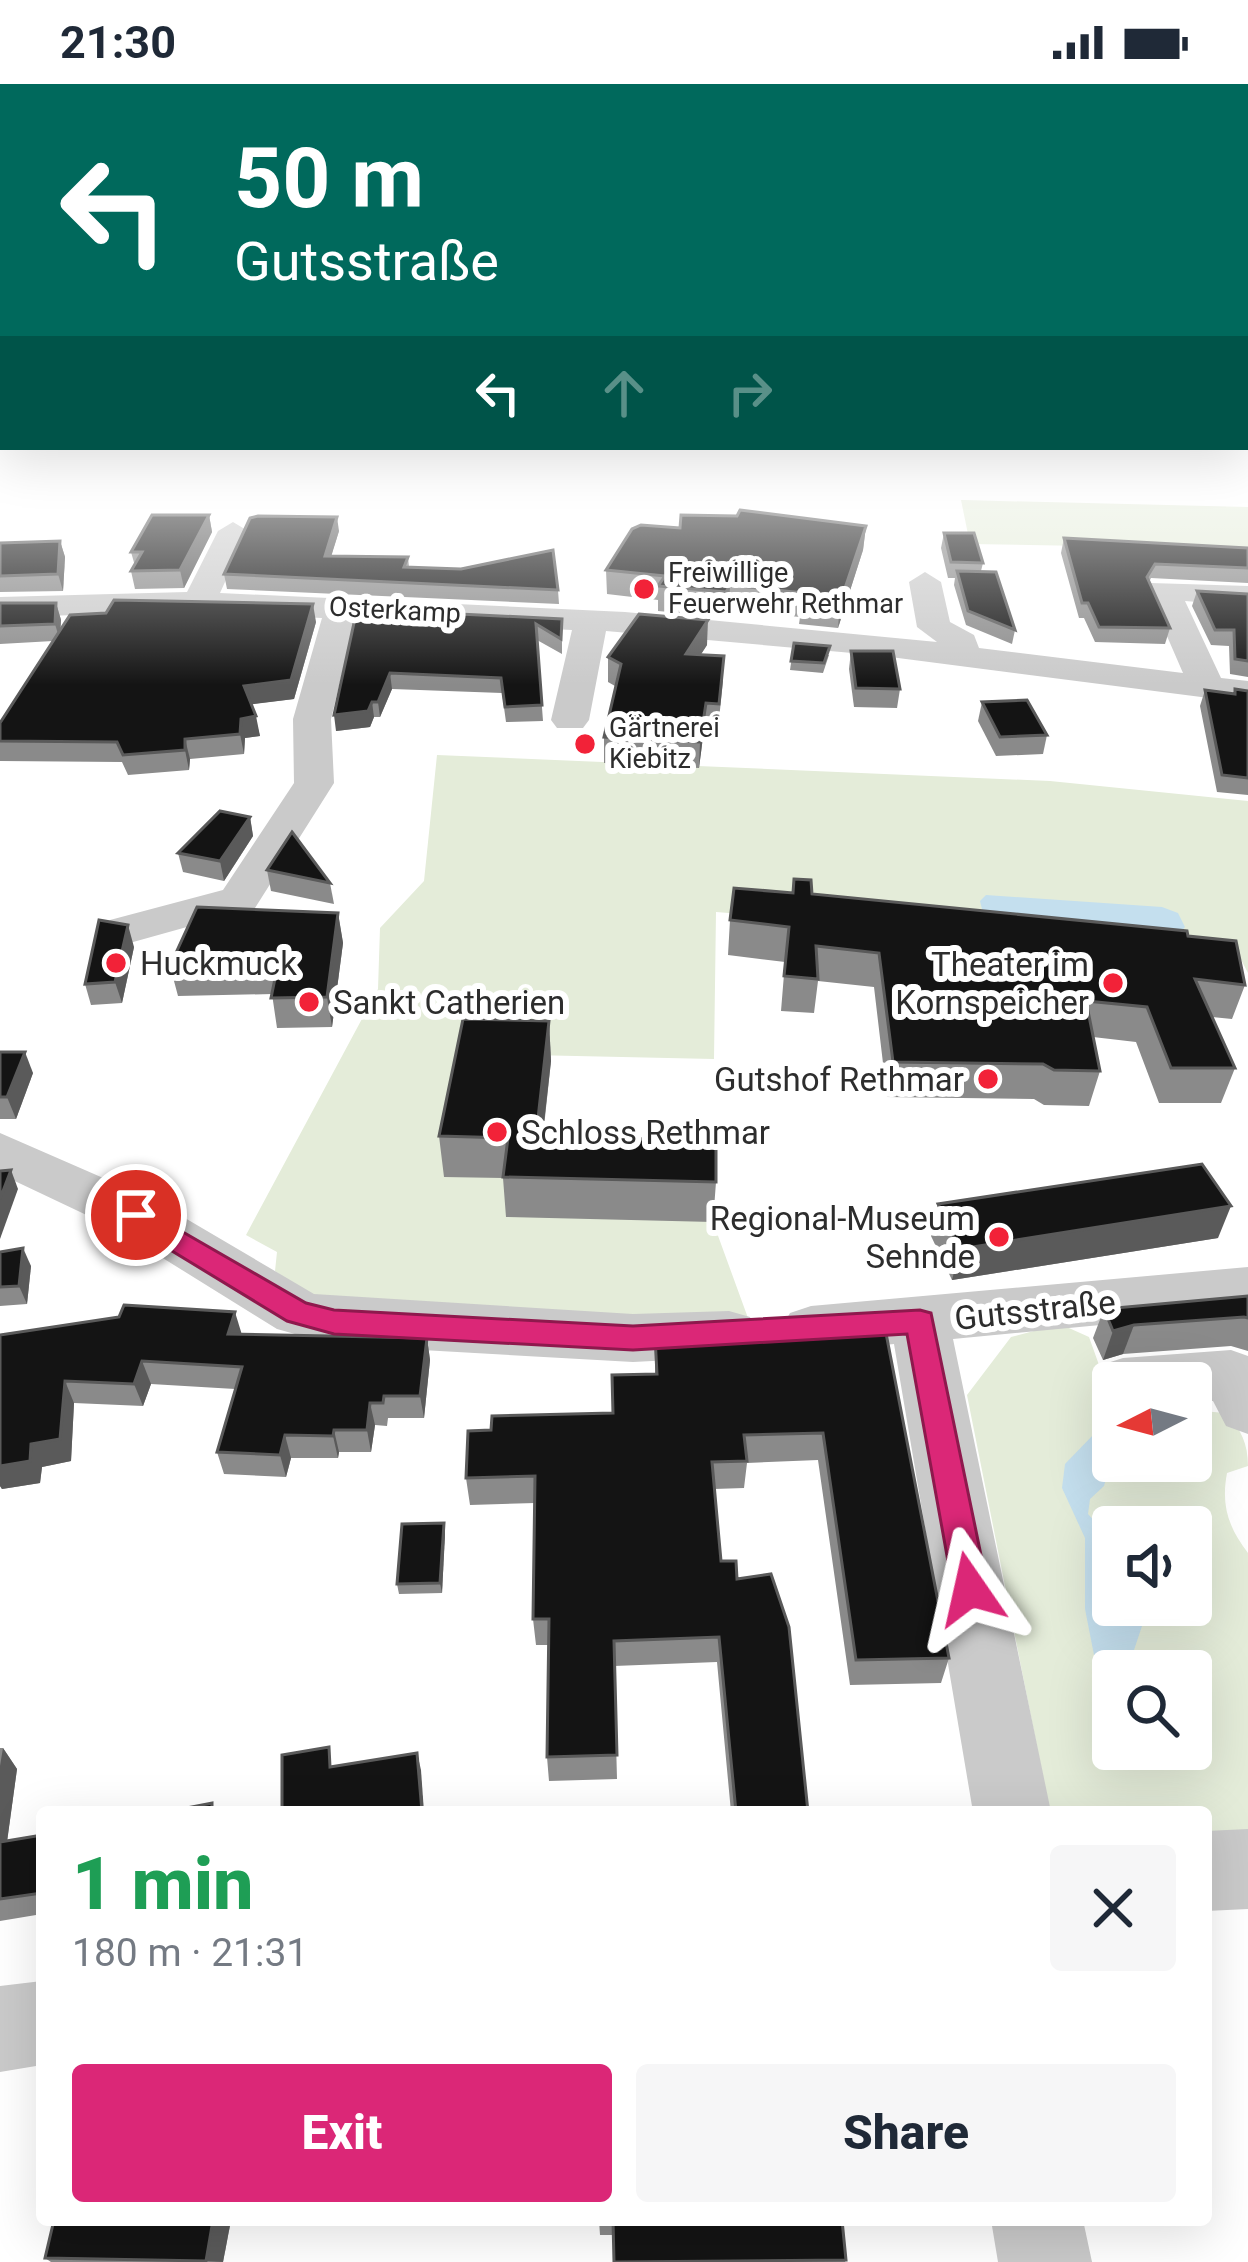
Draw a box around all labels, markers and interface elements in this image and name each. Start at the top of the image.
text: 21:30 [60,16,176,69]
text: 50 m [234,129,424,228]
icon: left [36,132,192,288]
text: Gutsstraße [234,230,499,293]
icon: left [465,360,531,426]
icon: ahead [591,360,657,426]
icon: right [717,360,783,426]
place label: Freiwillige Feuerwehr Rethmar [668,557,903,620]
marker: Freiwillige Feuerwehr Rethmar [631,576,657,602]
street label: Osterkamp [328,591,462,629]
place label: Gärtnerei Kiebitz [609,712,720,775]
marker: Gärtnerei Kiebitz [572,731,598,757]
place label: Huckmuck [140,944,297,983]
place label: Theater im Kornspeicher [895,945,1089,1022]
marker: Huckmuck [103,950,129,976]
marker: Theater im Kornspeicher [1100,970,1126,996]
place label: Sankt Catherien [333,983,565,1022]
marker: Sankt Catherien [296,989,322,1015]
place label: Gutshof Rethmar [714,1060,964,1099]
marker: Gutshof Rethmar [975,1066,1001,1092]
place label: Schloss Rethmar [521,1113,770,1152]
marker: Schloss Rethmar [484,1119,510,1145]
pin [85,1164,187,1266]
icon: arrive [103,1182,169,1248]
place label: Regional-Museum Sehnde [710,1199,975,1276]
marker: Regional-Museum Sehnde [986,1224,1012,1250]
street label: Gutsstraße [952,1282,1118,1338]
north arrow [1092,1362,1212,1482]
map controls [1092,1362,1212,1770]
button: sound [1092,1506,1212,1626]
position arrow [907,1526,1033,1652]
button: search [1092,1650,1212,1770]
text: 1 min [72,1842,254,1927]
button: close [1050,1845,1176,1971]
text: 180 m · 21:31 [72,1930,308,1976]
button: Exit [72,2064,612,2202]
button: Share [636,2064,1176,2202]

